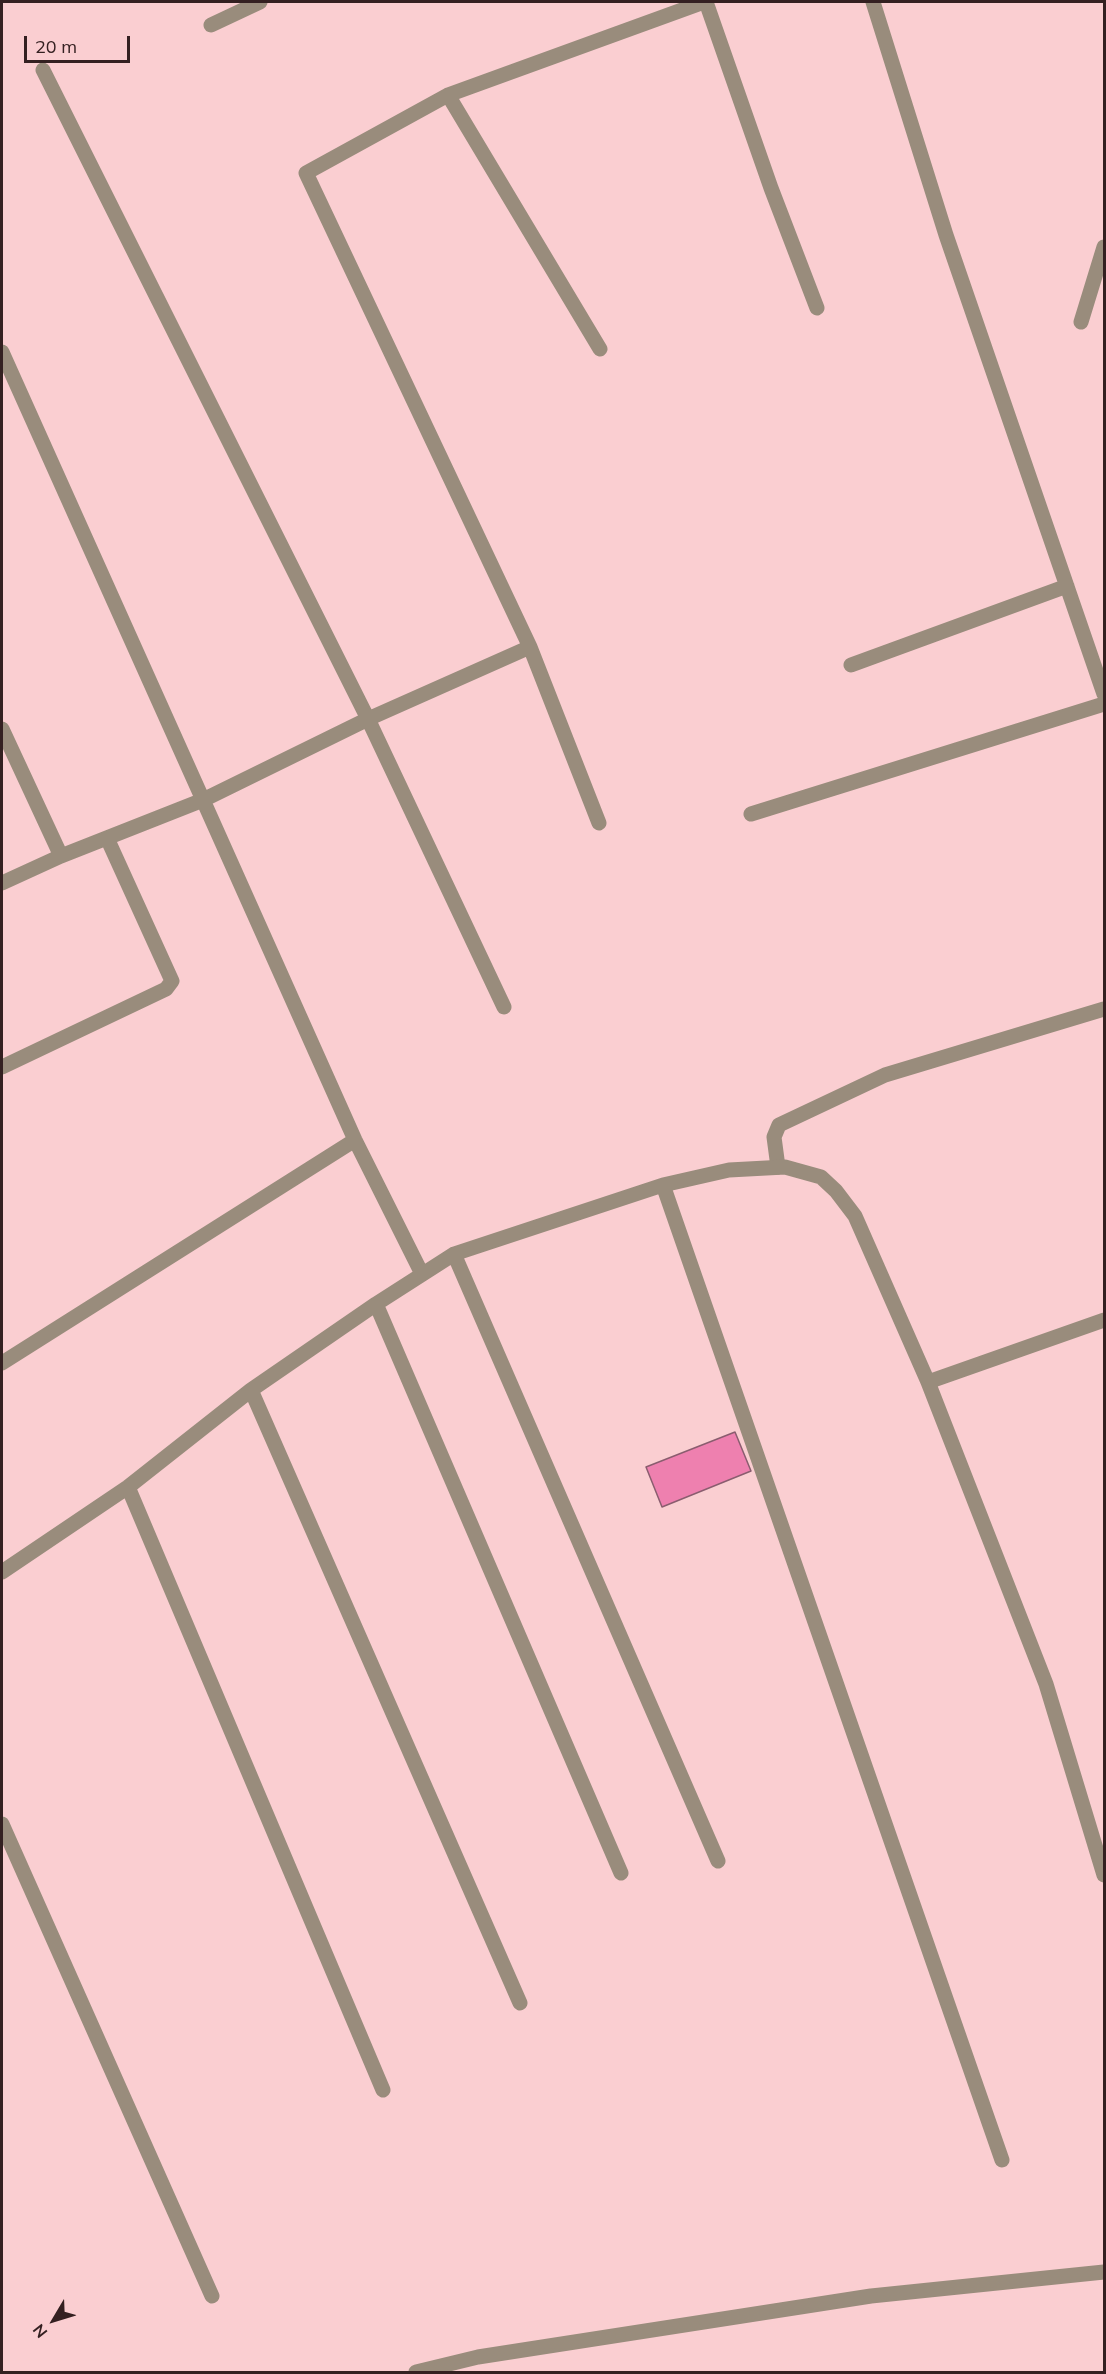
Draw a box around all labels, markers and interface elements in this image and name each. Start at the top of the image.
scale bar [27,24,134,62]
text: 20 m [35,35,77,58]
north arrow [24,2290,84,2350]
text: N [28,2320,51,2342]

